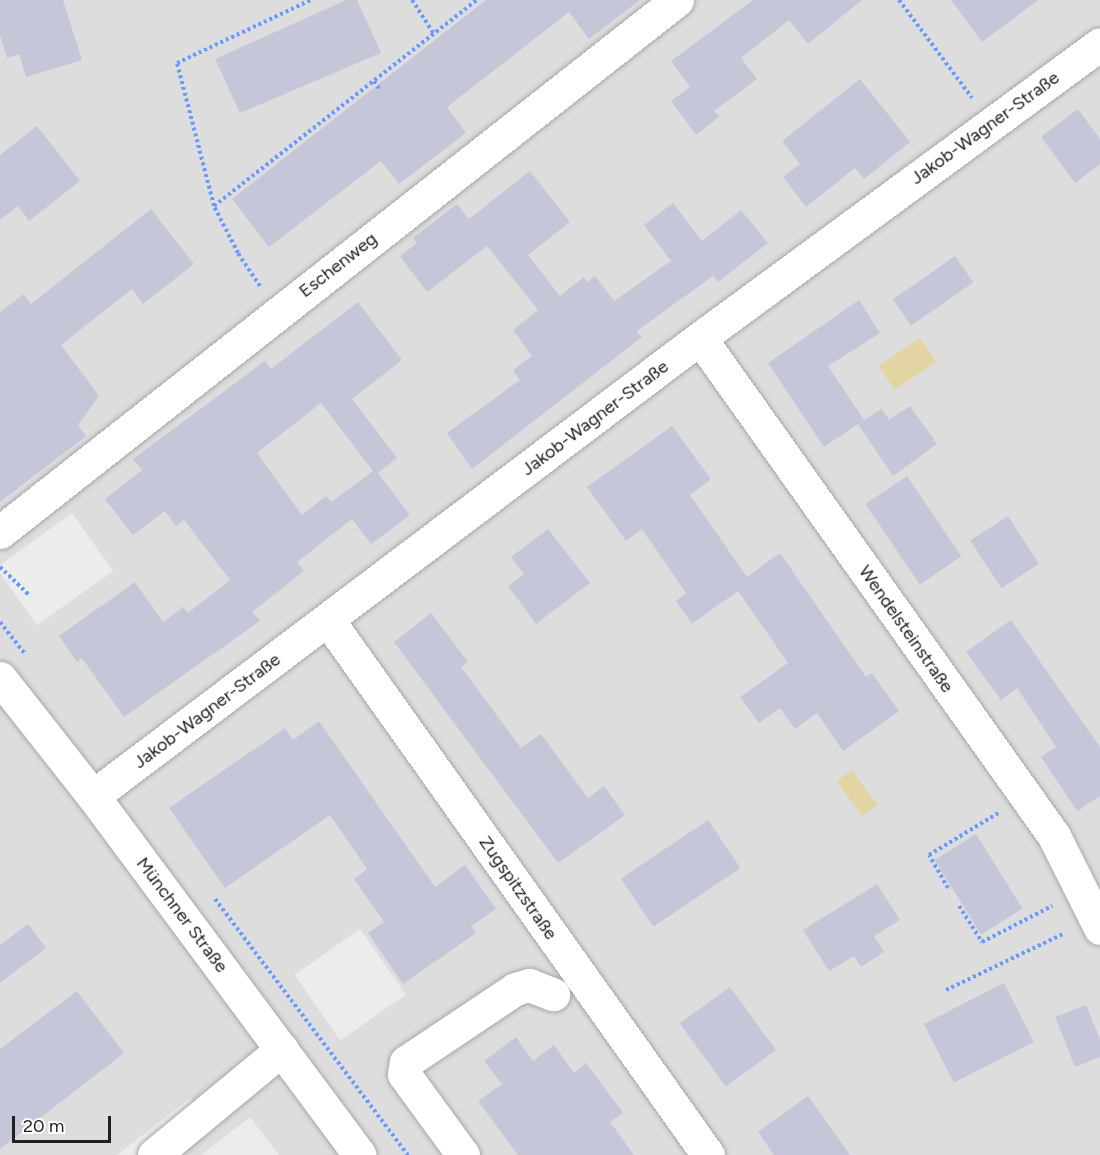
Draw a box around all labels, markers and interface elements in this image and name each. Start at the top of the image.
street label: Jakob-Wagner-Straße [907,67,1063,189]
street label: Eschenweg [295,228,381,302]
street label: Jakob-Wagner-Straße [517,356,673,480]
street label: Wendelsteinstraße [854,561,958,697]
street label: Jakob-Wagner-Straße [129,649,285,773]
street label: Zugspitzstraße [474,832,562,944]
street label: Münchner Straße [132,853,232,977]
scale bar [15,1104,114,1142]
text: 20 m [23,1115,64,1137]

